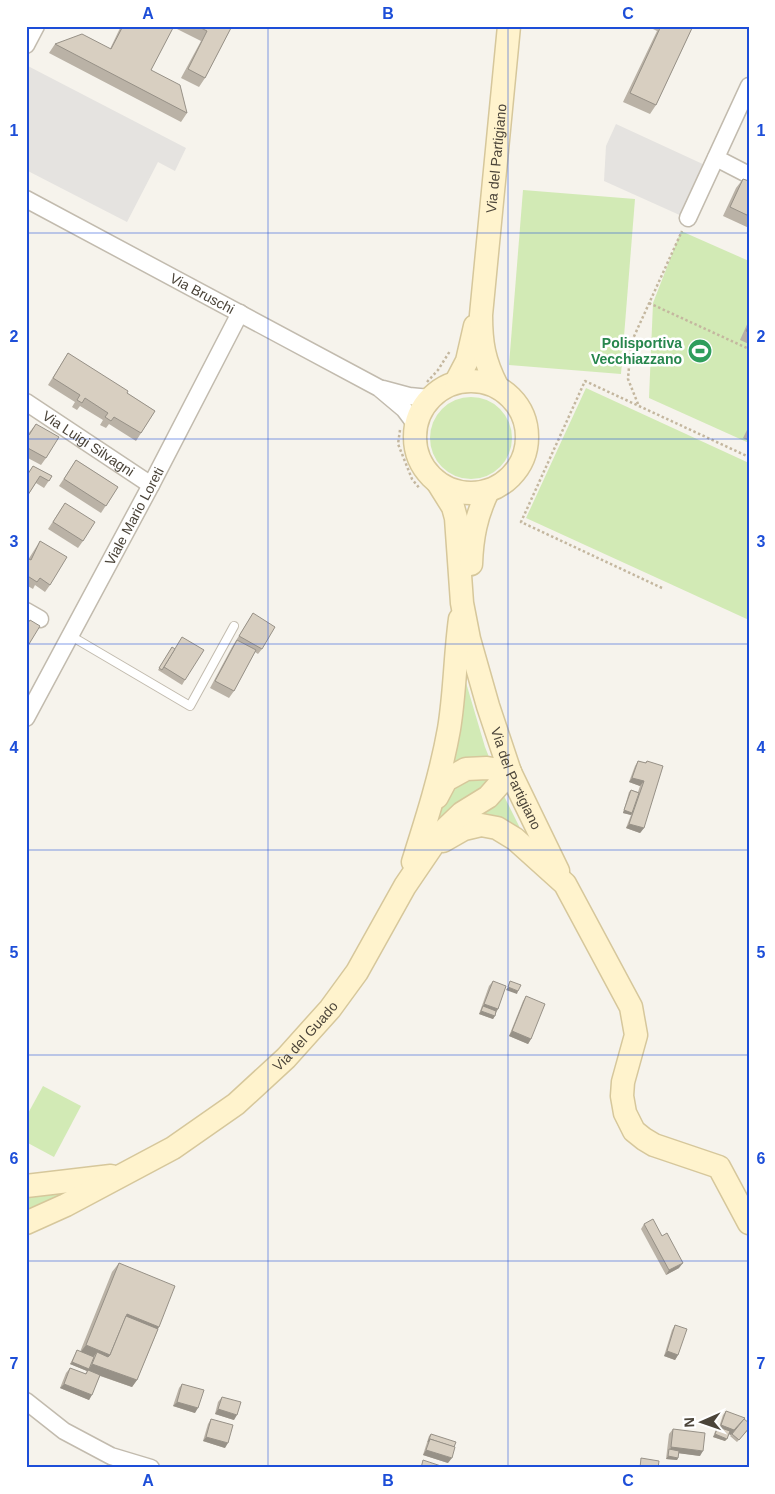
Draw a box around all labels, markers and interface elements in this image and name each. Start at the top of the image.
text: A [142,5,154,22]
text: B [382,5,394,22]
text: C [622,5,634,22]
street label: Via del Partigiano [483,103,509,214]
text: 1 [10,122,19,139]
text: 1 [757,122,766,139]
street label: Via Bruschi [167,270,237,317]
text: 2 [10,328,19,345]
text: 2 [757,328,766,345]
place label: Polisportiva Vecchiazzano [591,335,682,367]
sports icon: Polisportiva Vecchiazzano [687,338,713,364]
street label: Via Luigi Silvagni [40,407,137,480]
street label: Viale Mario Loreti [101,464,167,568]
text: 3 [10,533,19,550]
text: 3 [757,533,766,550]
street label: Via del Partigiano [488,725,545,832]
text: 4 [10,739,19,756]
text: 4 [757,739,766,756]
text: 5 [10,944,19,961]
text: 5 [757,944,766,961]
street label: Via del Guado [269,998,341,1074]
text: 6 [10,1150,19,1167]
text: 6 [757,1150,766,1167]
text: 7 [10,1355,19,1372]
text: 7 [757,1355,766,1372]
north arrow [678,1396,728,1446]
text: N [681,1417,697,1428]
text: A [142,1472,154,1489]
text: B [382,1472,394,1489]
text: C [622,1472,634,1489]

